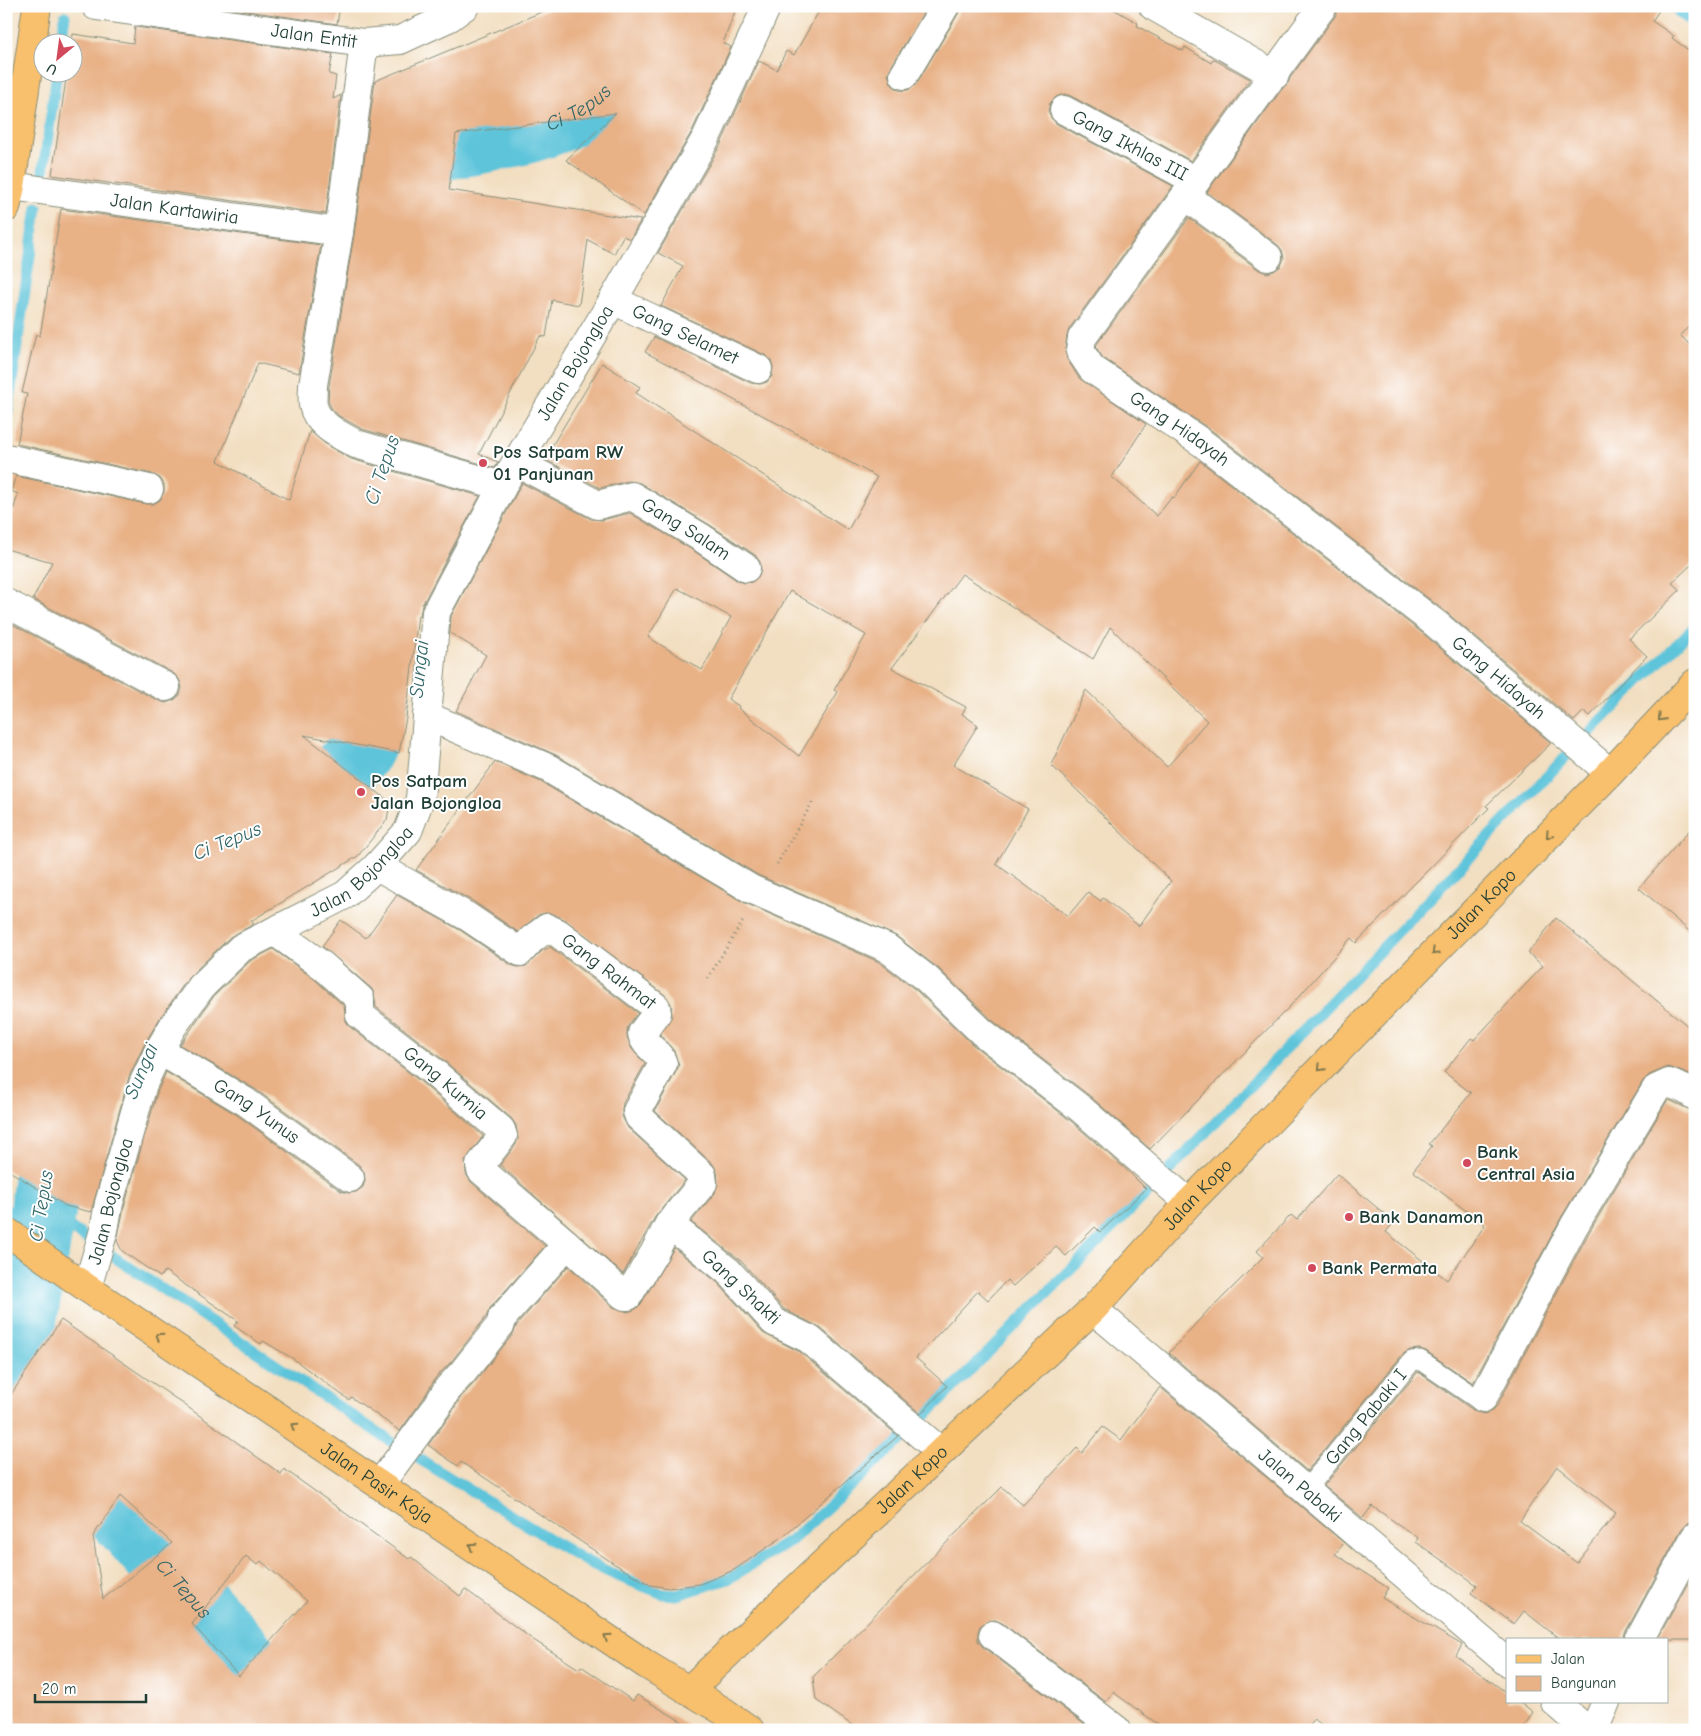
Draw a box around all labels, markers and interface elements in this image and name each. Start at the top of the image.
street label: Jalan Entit [270,19,359,53]
north arrow [32,32,82,82]
text: U [44,59,60,79]
water label: Ci Tepus [542,80,616,135]
street label: Gang Ikhlas III [1069,106,1192,185]
street label: Jalan Kartawiria [109,189,240,229]
street label: Gang Selamet [629,300,742,369]
street label: Jalan Bojongloa [533,301,618,424]
street label: Gang Hidayah [1125,386,1234,471]
water label: Ci Tepus [359,432,405,508]
place label: Pos Satpam RW 01 Panjunan [493,441,624,485]
marker: Pos Satpam RW 01 Panjunan [477,457,489,469]
street label: Gang Salam [638,493,734,565]
street label: Gang Hidayah [1447,631,1550,724]
water label: Sungai [405,639,434,699]
one-way arrow [1658,713,1667,722]
place label: Pos Satpam Jalan Bojongloa [371,770,502,814]
marker: Pos Satpam Jalan Bojongloa [355,786,367,798]
water label: Ci Tepus [189,817,265,865]
street label: Jalan Bojongloa [306,822,418,922]
one-way arrow [1545,830,1554,839]
street label: Jalan Kopo [1442,864,1521,944]
street label: Gang Rahmat [557,929,661,1014]
one-way arrow [1432,946,1441,955]
water label: Sungai [119,1039,163,1102]
street label: Gang Kurnia [399,1042,492,1124]
one-way arrow [1318,1062,1327,1071]
street label: Gang Yunus [209,1074,304,1148]
street label: Jalan Bojongloa [83,1135,138,1267]
place label: Bank Central Asia [1477,1141,1575,1185]
street label: Jalan Kopo [1159,1154,1237,1235]
marker: Bank Central Asia [1461,1157,1473,1169]
water label: Ci Tepus [24,1168,58,1243]
place label: Bank Danamon [1359,1206,1483,1228]
marker: Bank Danamon [1343,1211,1355,1223]
street label: Gang Shakti [697,1245,785,1329]
place label: Bank Permata [1322,1257,1437,1279]
marker: Bank Permata [1306,1262,1318,1274]
one-way arrow [155,1332,164,1342]
street label: Gang Pabaki I [1321,1365,1411,1469]
one-way arrow [290,1423,300,1432]
street label: Jalan Pasir Koja [316,1437,437,1528]
street label: Jalan Kopo [872,1441,952,1519]
street label: Jalan Pabaki [1254,1444,1346,1527]
one-way arrow [468,1543,478,1552]
water label: Ci Tepus [152,1554,217,1623]
one-way arrow [603,1634,612,1643]
legend [1506,1638,1668,1704]
text: Jalan [1551,1650,1585,1668]
scale bar [35,1671,146,1703]
text: Bangunan [1551,1674,1616,1692]
text: 20 m [42,1680,76,1698]

